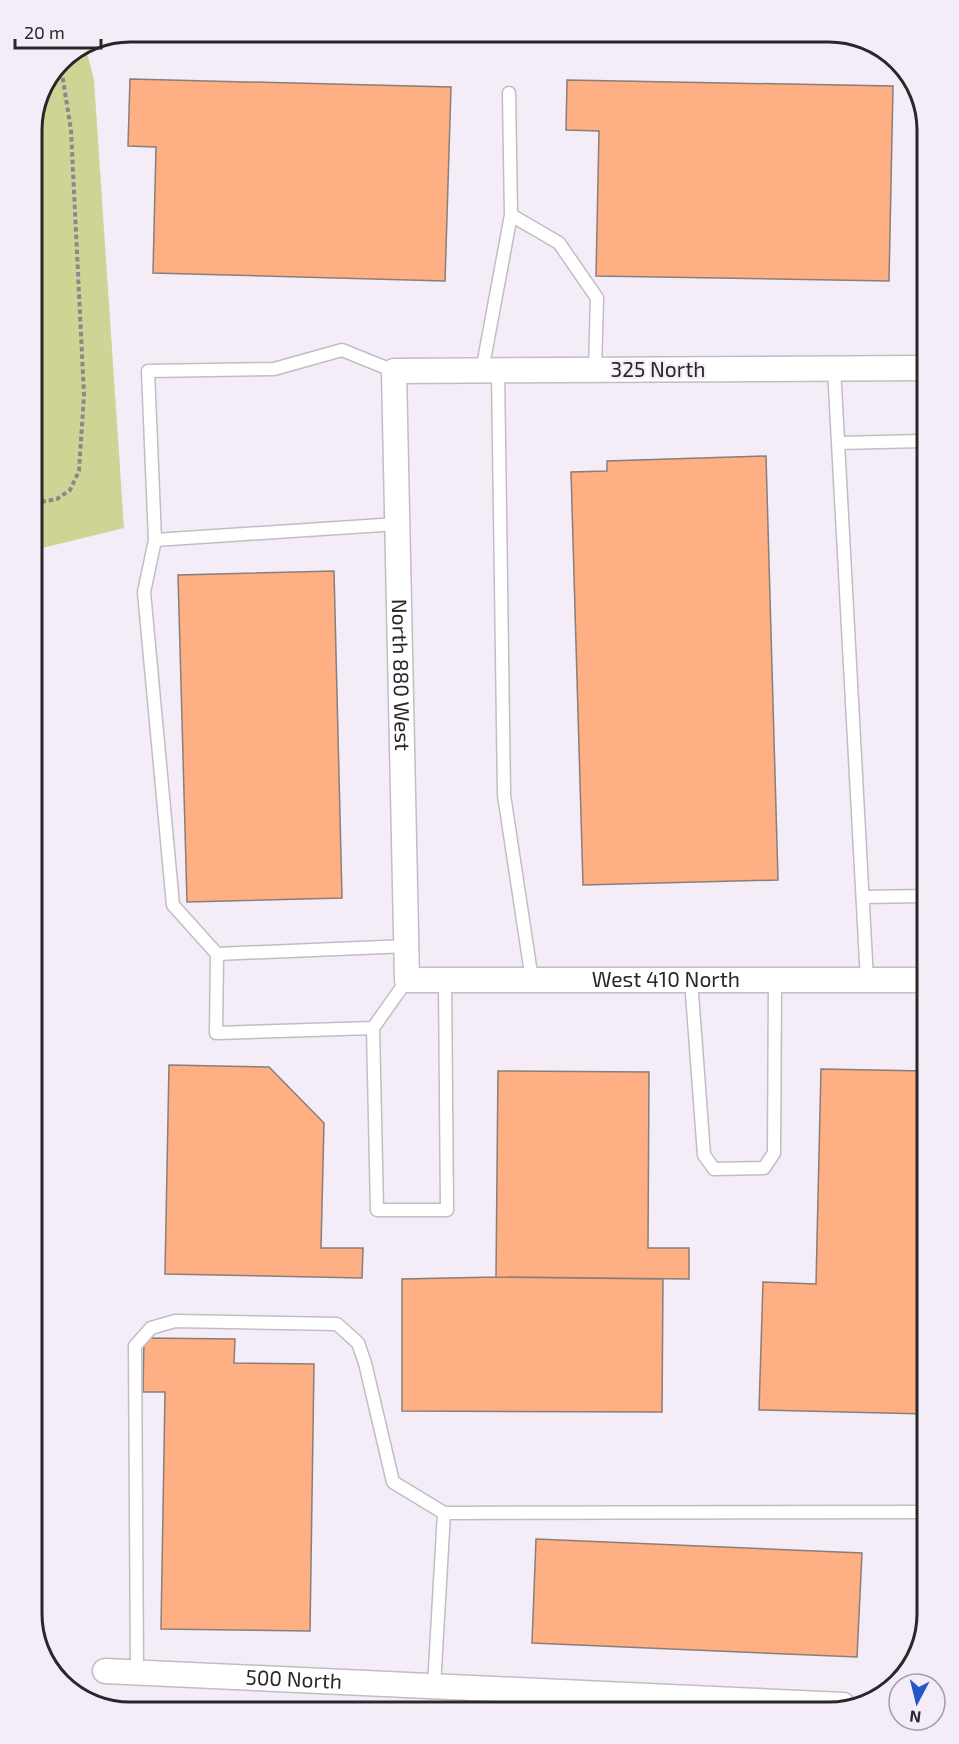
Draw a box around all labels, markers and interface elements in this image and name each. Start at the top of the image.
scale bar [15,12,100,50]
text: 20 m [24,21,65,43]
street label: 325 North [611,356,705,381]
street label: North 880 West [388,599,416,751]
street label: West 410 North [592,966,740,991]
street label: 500 North [245,1663,343,1693]
north arrow [887,1672,947,1732]
text: N [908,1707,922,1728]

